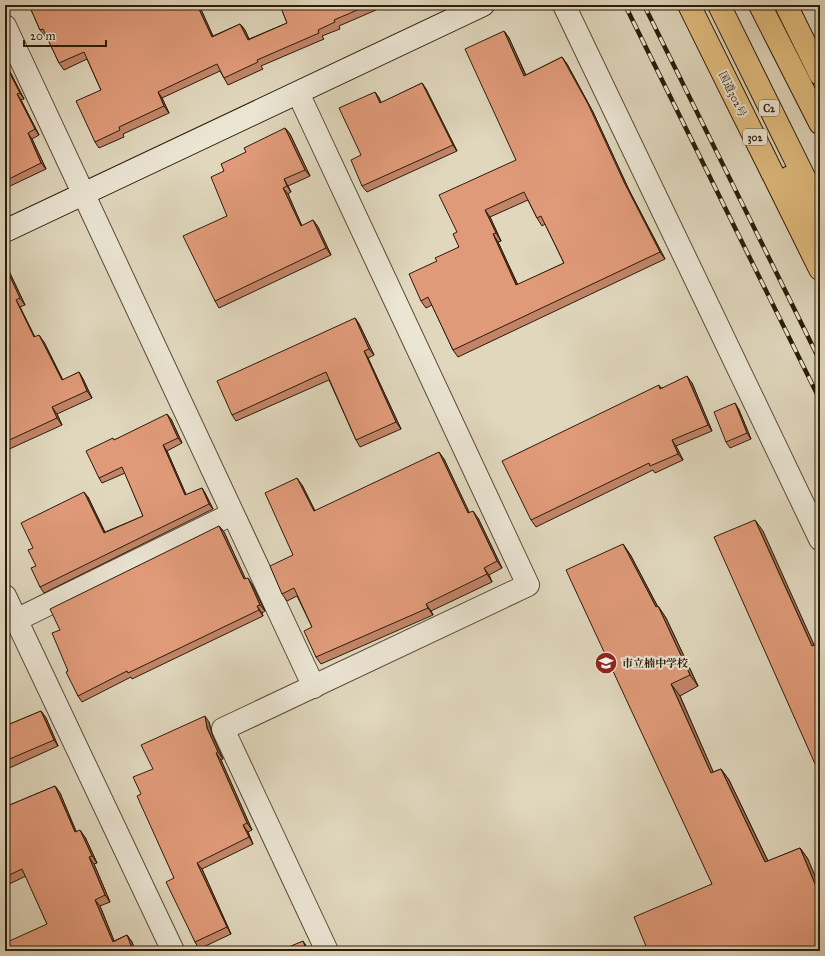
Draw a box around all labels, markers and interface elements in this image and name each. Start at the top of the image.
scale bar [24,22,106,48]
text: 20 m [30,29,56,43]
street label: 国道302号 [716,69,749,119]
road number: C2 [759,100,779,116]
road number: 302 [743,129,767,145]
school or university icon: 市立楠中学校 [593,650,619,676]
place label: 市立楠中学校 [622,657,688,670]

